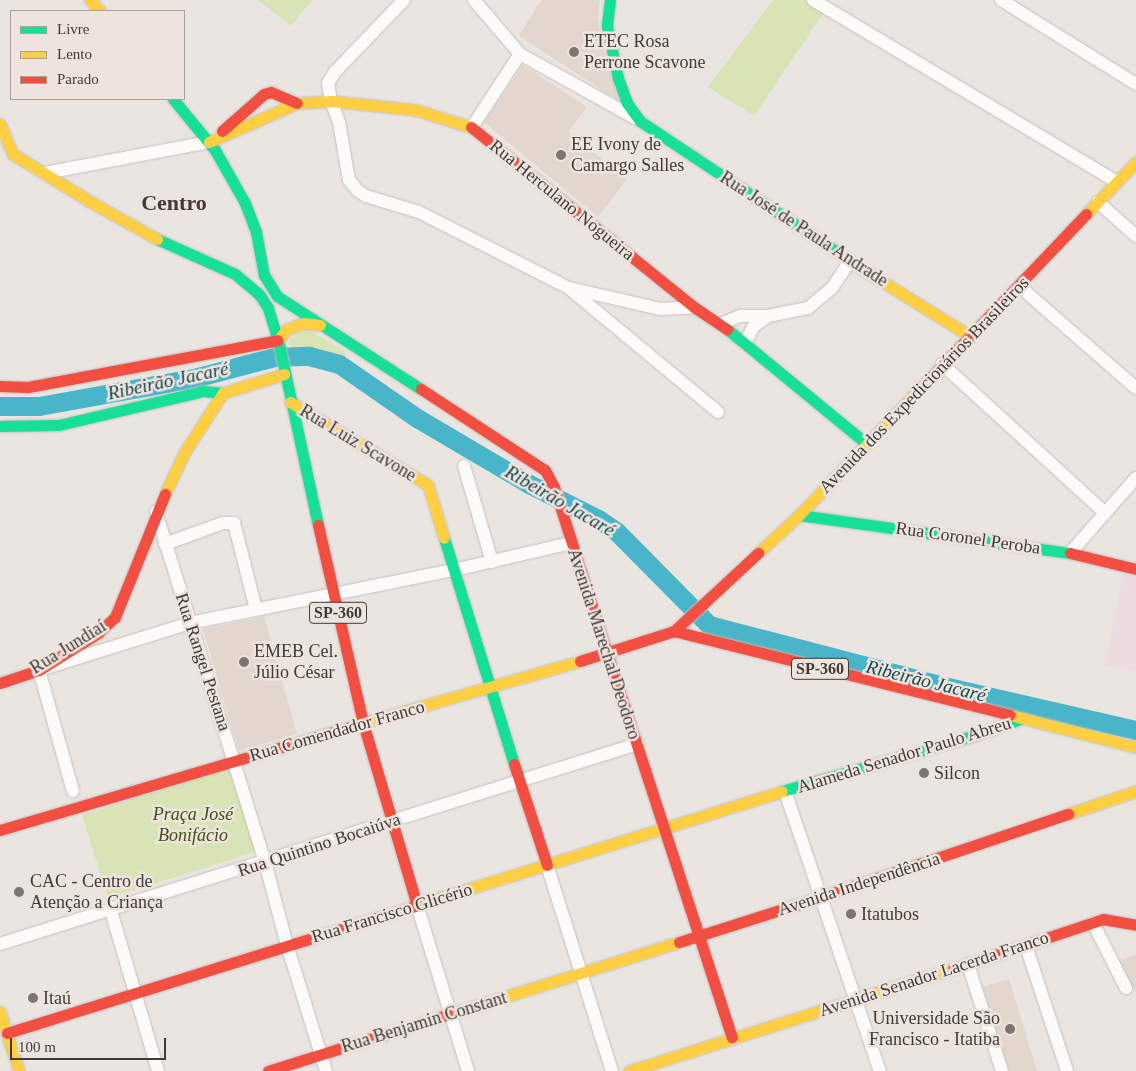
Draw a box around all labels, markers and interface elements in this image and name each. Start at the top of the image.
legend [10,10,185,100]
text: Livre [57,21,89,37]
place label: ETEC Rosa Perrone Scavone [584,31,705,74]
text: Lento [57,46,92,62]
marker: ETEC Rosa Perrone Scavone [568,46,580,58]
text: Parado [57,71,99,87]
place label: EE Ivony de Camargo Salles [571,134,684,176]
street label: Rua Herculano Nogueira [485,135,639,265]
marker: EE Ivony de Camargo Salles [555,149,567,161]
street label: Rua José de Paula Andrade [716,166,892,292]
district label: Centro [141,190,207,216]
street label: Avenida dos Expedicionários Brasileiros [814,272,1034,498]
water label: Ribeirão Jacaré [106,357,230,405]
street label: Rua Luiz Scavone [296,400,420,486]
water label: Ribeirão Jacaré [501,460,619,542]
street label: Rua Coronel Peroba [894,517,1042,559]
street label: Avenida Marechal Deodoro [563,546,645,742]
street label: Rua Rangel Pestana [170,590,236,734]
road number: SP-360 [308,600,368,626]
street label: Rua Jundiaí [26,615,110,679]
place label: EMEB Cel. Júlio César [254,641,338,684]
water label: Ribeirão Jacaré [864,655,988,707]
marker: EMEB Cel. Júlio César [238,656,250,668]
road number: SP-360 [790,656,850,682]
street label: Rua Comendador Franco [247,696,427,766]
street label: Alameda Senador Paulo Abreu [794,712,1014,798]
place label: Silcon [934,762,980,784]
marker: Silcon [918,767,930,779]
park label: Praça José Bonifácio [153,804,233,846]
street label: Rua Quintino Bocaiúva [235,808,403,882]
street label: Avenida Independência [775,848,943,920]
place label: CAC - Centro de Atenção a Criança [30,871,163,914]
street label: Rua Francisco Glicério [309,878,475,948]
marker: CAC - Centro de Atenção a Criança [12,885,26,899]
place label: Itatubos [861,903,919,925]
marker: Itatubos [845,908,857,920]
street label: Avenida Senador Lacerda Franco [817,927,1051,1021]
place label: Itaú [43,987,71,1009]
street label: Rua Benjamin Constant [339,987,509,1057]
marker: Itaú [27,992,39,1004]
place label: Universidade São Francisco - Itatiba [869,1008,1000,1050]
marker: Universidade São Francisco - Itatiba [1004,1023,1016,1035]
scale bar [12,1028,169,1060]
text: 100 m [18,1039,56,1055]

